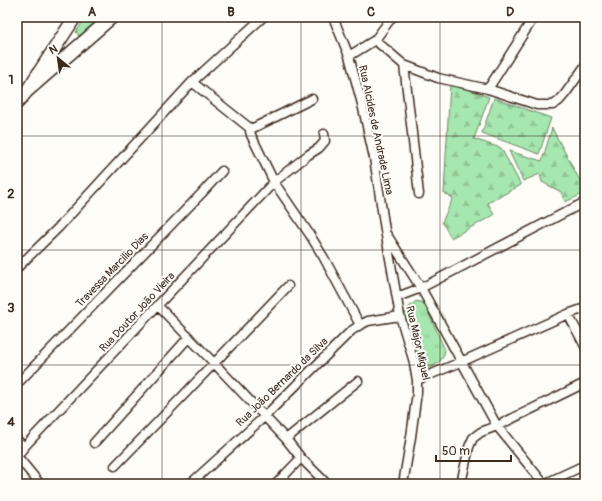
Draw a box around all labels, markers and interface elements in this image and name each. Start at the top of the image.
text: A [88,4,97,20]
text: B [227,4,235,20]
text: C [367,4,375,20]
text: D [506,4,514,20]
north arrow [38,38,78,78]
text: N [47,42,60,57]
street label: Rua Alcides de Andrade Lima [356,64,396,196]
text: 1 [8,72,14,88]
text: 2 [7,186,15,202]
street label: Travessa Marcilio Dias [73,230,151,310]
street label: Rua Doutor João Vieira [97,269,177,355]
text: 3 [7,300,15,316]
street label: Rua Major Miguel [403,304,433,382]
street label: Rua João Bernardo da Silva [233,335,331,429]
text: 4 [7,414,15,430]
scale bar [436,437,511,463]
text: 50 m [442,444,470,459]

